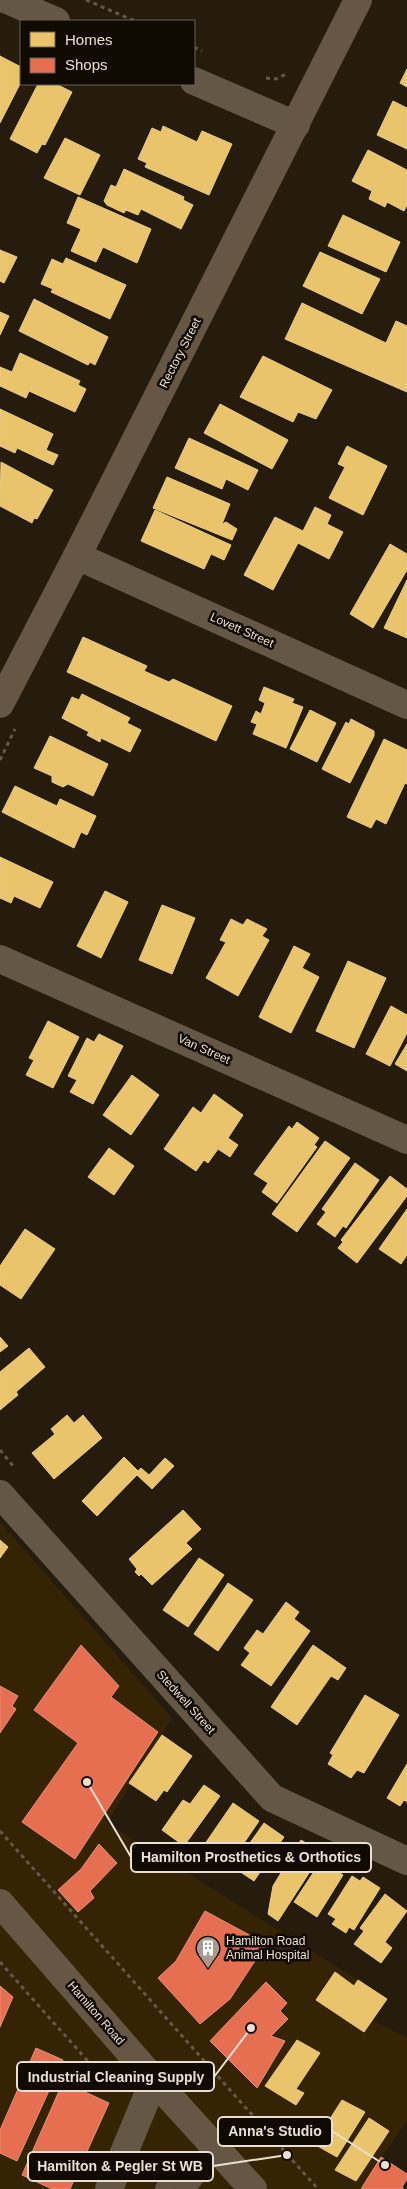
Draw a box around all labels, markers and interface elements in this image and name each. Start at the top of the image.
legend [20,20,195,85]
text: Homes [65,31,113,48]
text: Shops [65,56,108,73]
street label: Rectory Street [156,315,204,390]
street label: Lovett Street [208,610,277,651]
street label: Van Street [176,1031,233,1067]
street label: Stedwell Street [154,1667,219,1737]
callout: Hamilton Prosthetics & Orthotics [131,1843,371,1872]
text: Hamilton Prosthetics & Orthotics [141,1849,361,1865]
place label: Hamilton Road Animal Hospital [226,1934,309,1962]
building icon: Hamilton Road Animal Hospital [195,1935,221,1969]
street label: Hamilton Road [65,1978,127,2048]
callout: Industrial Cleaning Supply [17,2062,214,2091]
text: Industrial Cleaning Supply [28,2069,204,2085]
callout: Anna's Studio [218,2117,332,2146]
text: Anna's Studio [228,2123,322,2139]
callout: Hamilton & Pegler St WB [28,2152,213,2181]
text: Hamilton & Pegler St WB [37,2158,203,2174]

